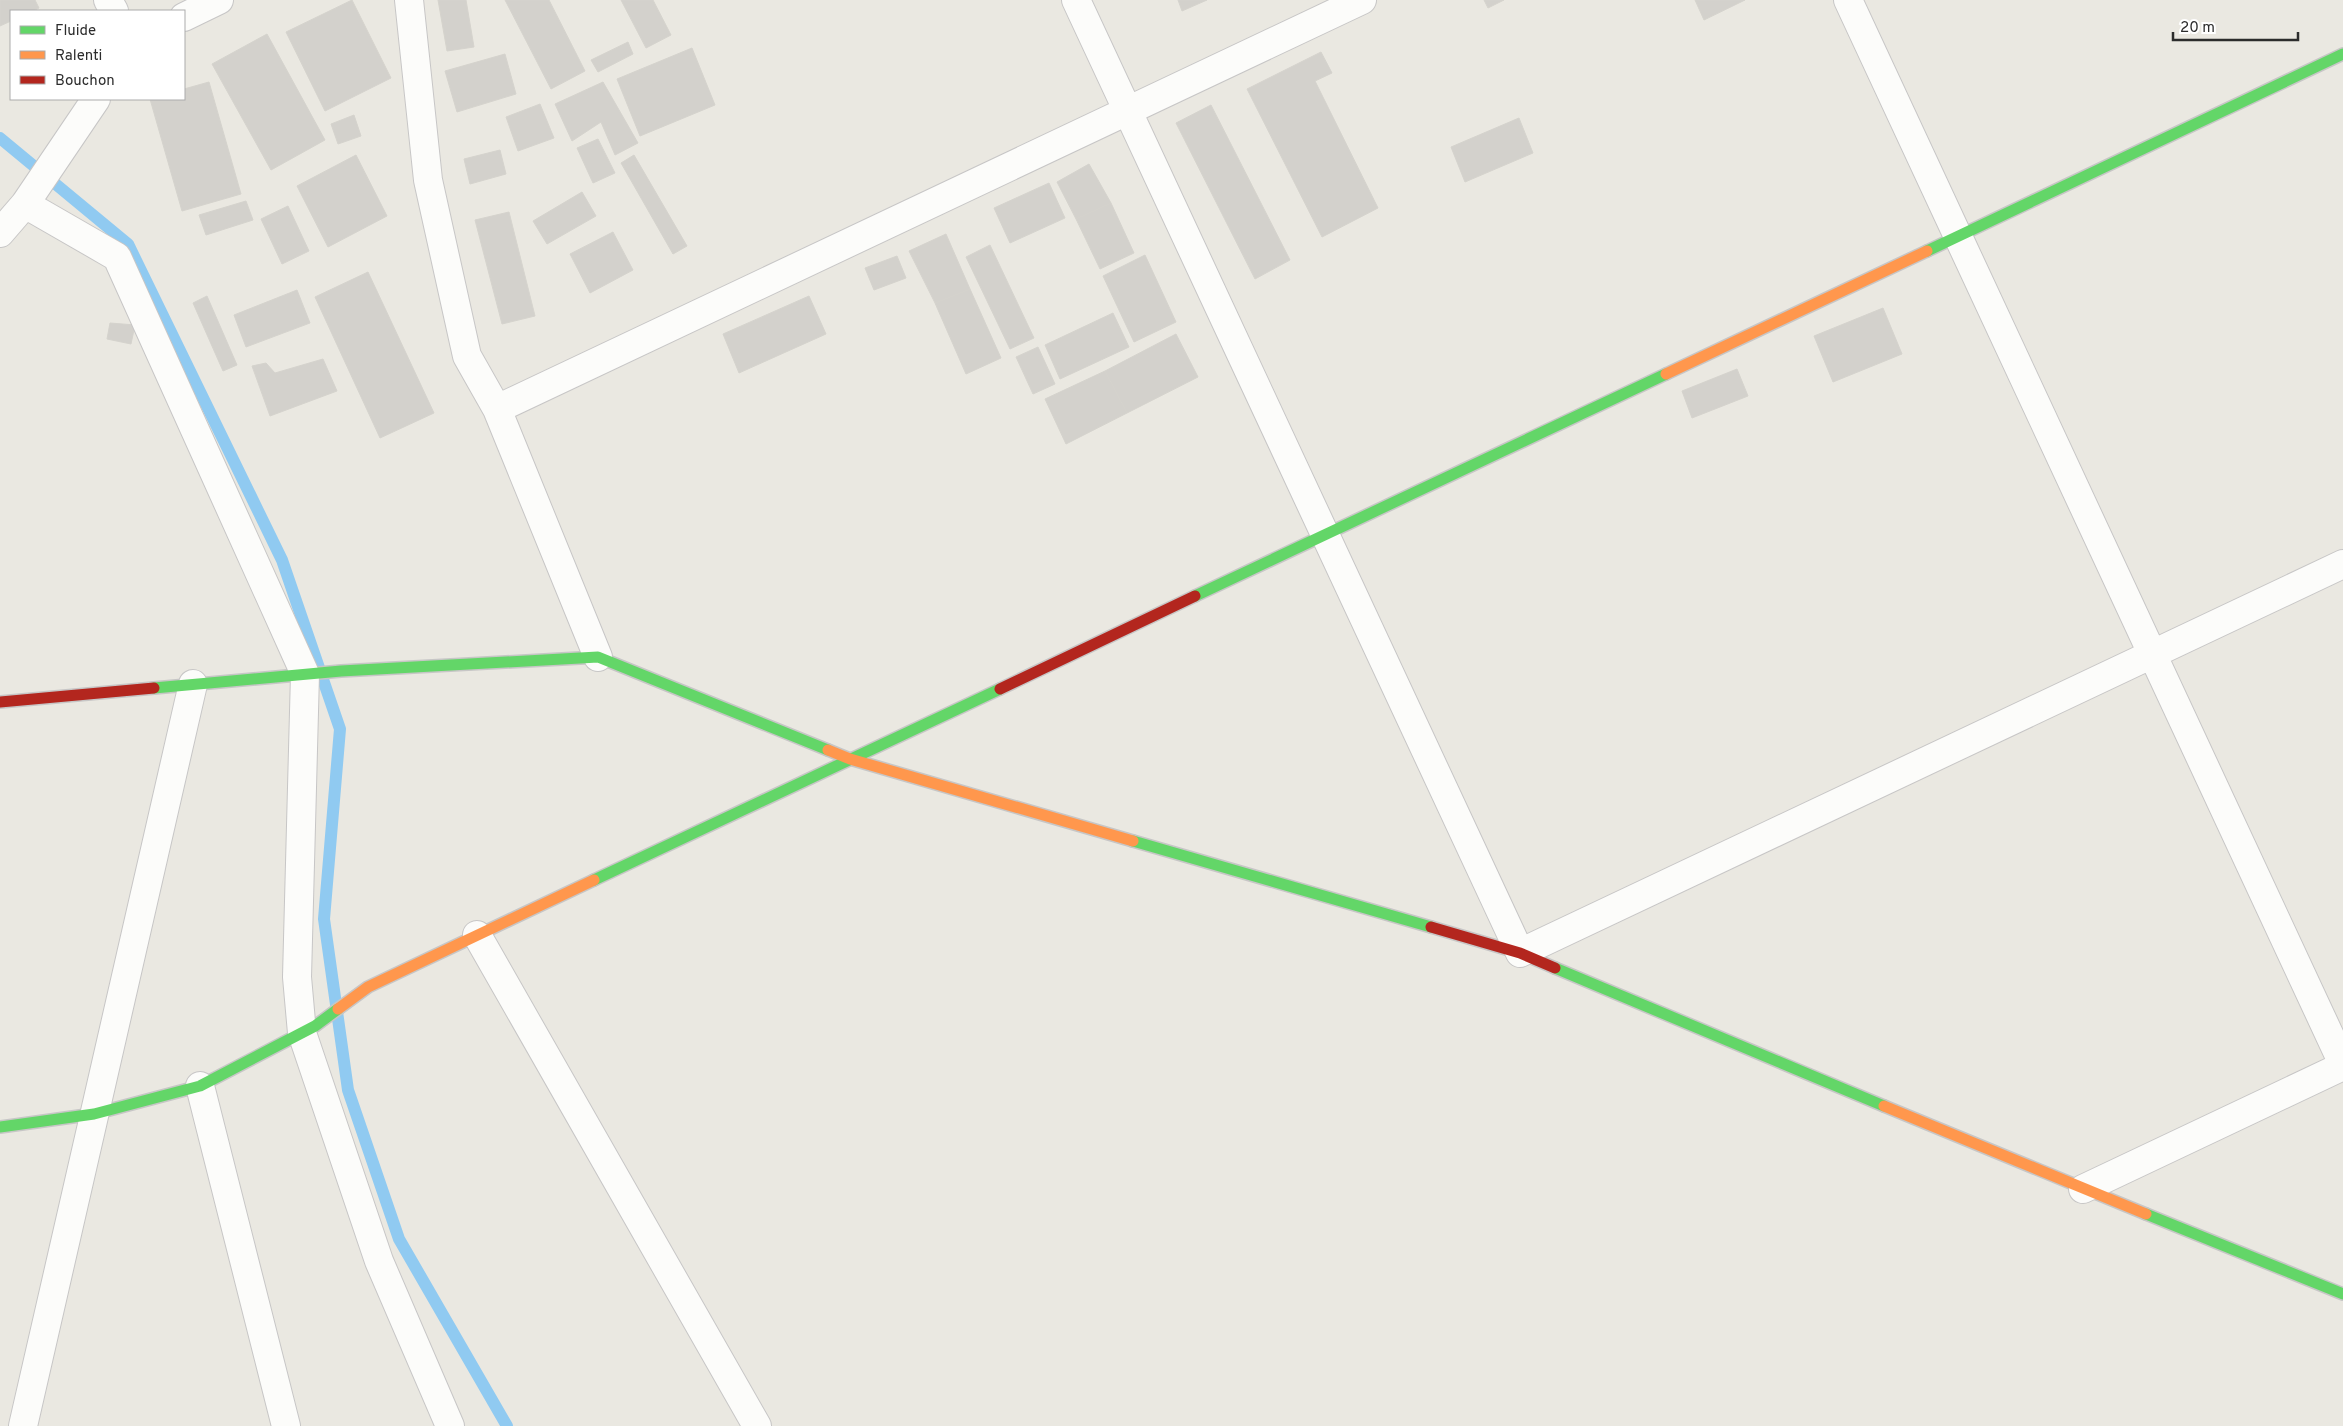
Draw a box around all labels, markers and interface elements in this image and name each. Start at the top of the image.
legend [10,10,185,100]
scale bar [2173,10,2298,42]
text: 20 m [2180,19,2215,38]
text: Fluide [55,22,96,41]
text: Ralenti [55,47,102,66]
text: Bouchon [55,72,115,91]

